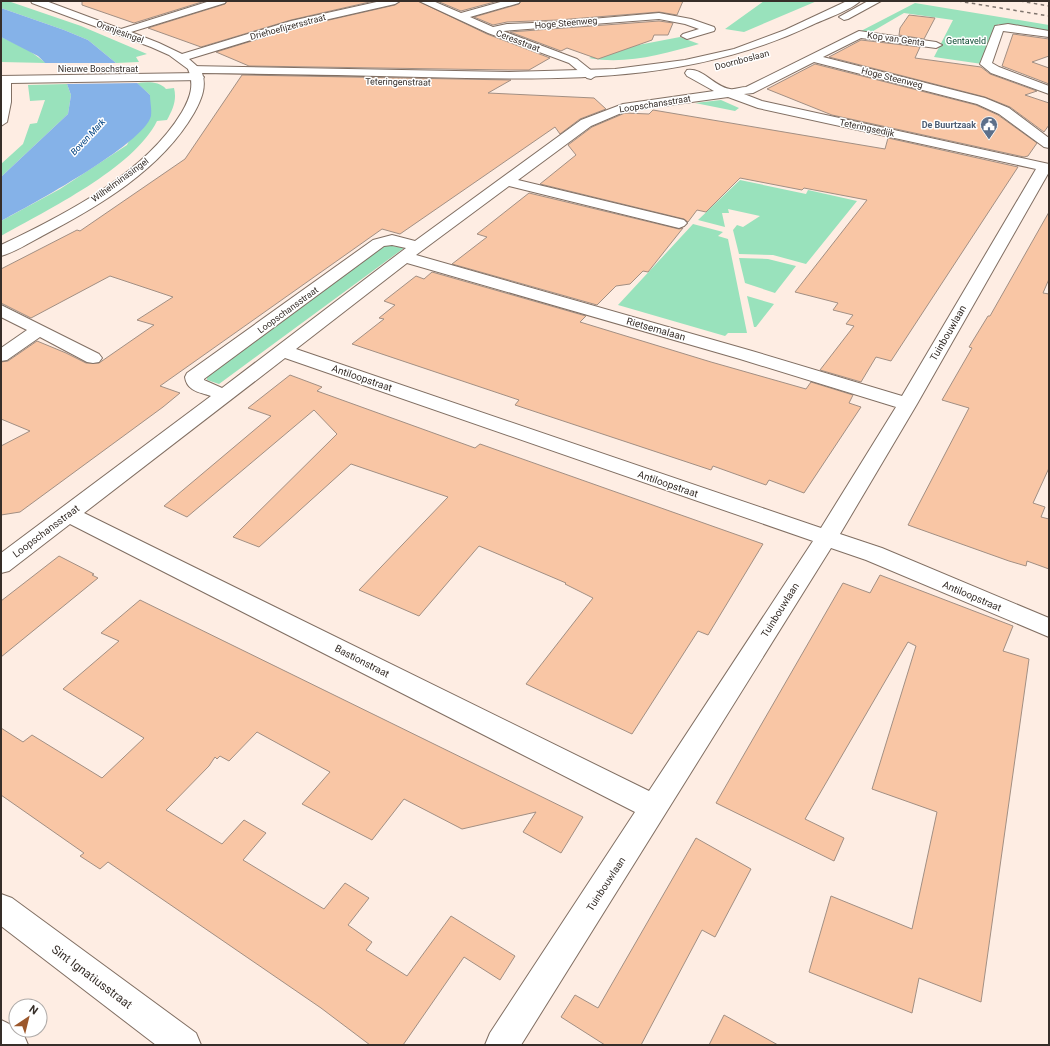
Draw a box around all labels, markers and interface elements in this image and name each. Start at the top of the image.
street label: Driehoefijzersstraat [249,12,327,42]
street label: Hoge Steenweg [534,15,598,31]
street label: Oranjesingel [95,19,145,45]
street label: Ceresstraat [495,28,541,54]
street label: Kop van Genta [867,30,926,48]
park label: Gentaveld [946,36,986,46]
street label: Doornboslaan [714,48,770,72]
street label: Nieuwe Boschstraat [58,64,138,74]
street label: Hoge Steenweg [860,66,924,90]
street label: Teteringenstraat [365,76,431,88]
street label: Loopschansstraat [619,93,691,115]
public building icon: De Buurtzaak [979,115,999,140]
water label: Boven Mark [69,116,108,157]
street label: Teteringsedijk [839,117,896,139]
place label: De Buurtzaak [922,120,976,130]
street label: Wilhelminasingel [90,156,150,204]
street label: Loopschansstraat [256,285,320,335]
street label: Tuinbouwlaan [928,303,968,363]
street label: Rietsemalaan [625,315,687,343]
street label: Antiloopstraat [330,363,394,393]
street label: Antiloopstraat [636,469,700,499]
street label: Loopschansstraat [11,502,81,560]
street label: Antiloopstraat [941,579,1003,613]
street label: Tuinbouwlaan [759,581,801,639]
street label: Bastionstraat [333,643,391,679]
street label: Tuinbouwlaan [584,855,628,913]
street label: Sint Ignatiusstraat [49,942,135,1012]
north arrow [8,998,48,1038]
text: N [27,1003,41,1018]

